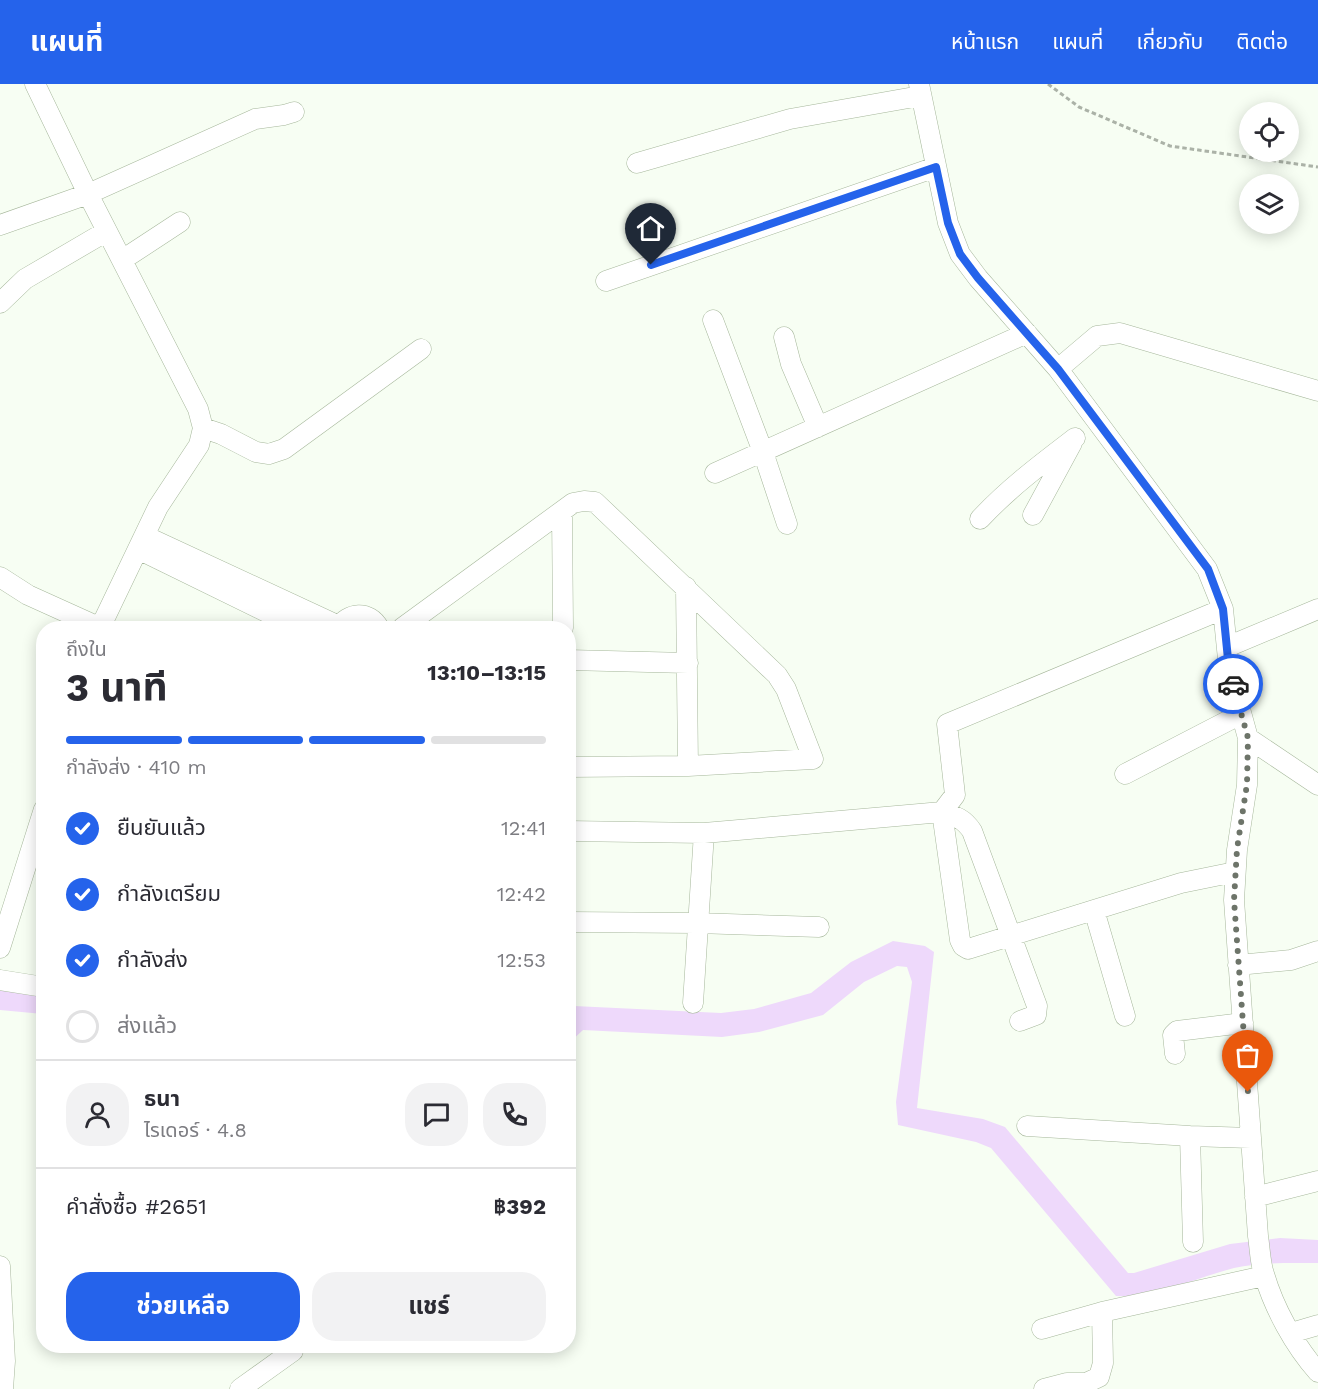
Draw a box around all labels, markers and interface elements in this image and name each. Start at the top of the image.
text: แผนที่ [30,25,103,58]
text: หน้าแรก [951,29,1019,54]
text: แผนที่ [1052,29,1103,54]
text: เกี่ยวกับ [1136,29,1203,54]
text: ติดต่อ [1236,29,1288,54]
map controls [1239,102,1299,234]
button: locate [1239,102,1299,162]
button: layers [1239,174,1299,234]
pin [625,203,676,265]
icon: home [634,212,667,245]
text: ถึงใน [66,637,107,661]
courier [1203,654,1263,714]
text: 13:10–13:15 [427,660,546,685]
text: 3 นาที [66,665,168,710]
icon: car [1217,668,1250,701]
text: กำลังส่ง · 410 m [66,755,207,779]
icon: check [66,812,99,845]
text: ยืนยันแล้ว [117,815,206,840]
text: 12:41 [501,816,546,840]
icon: check [66,878,99,911]
text: กำลังเตรียม [117,881,221,906]
text: 12:42 [497,882,546,906]
icon: check [66,944,99,977]
text: กำลังส่ง [117,947,188,972]
text: 12:53 [497,948,546,972]
text: ส่งแล้ว [117,1013,177,1038]
pin [1222,1030,1273,1092]
icon: bag [1231,1039,1264,1072]
button: person [66,1083,129,1146]
button: chat [405,1083,468,1146]
button: phone [483,1083,546,1146]
text: ธนา [144,1086,180,1111]
text: ไรเดอร์ · 4.8 [144,1118,247,1142]
text: คำสั่งซื้อ #2651 [66,1194,207,1219]
text: ฿392 [494,1194,546,1219]
button: ช่วยเหลือ [66,1272,300,1341]
button: แชร์ [312,1272,546,1341]

